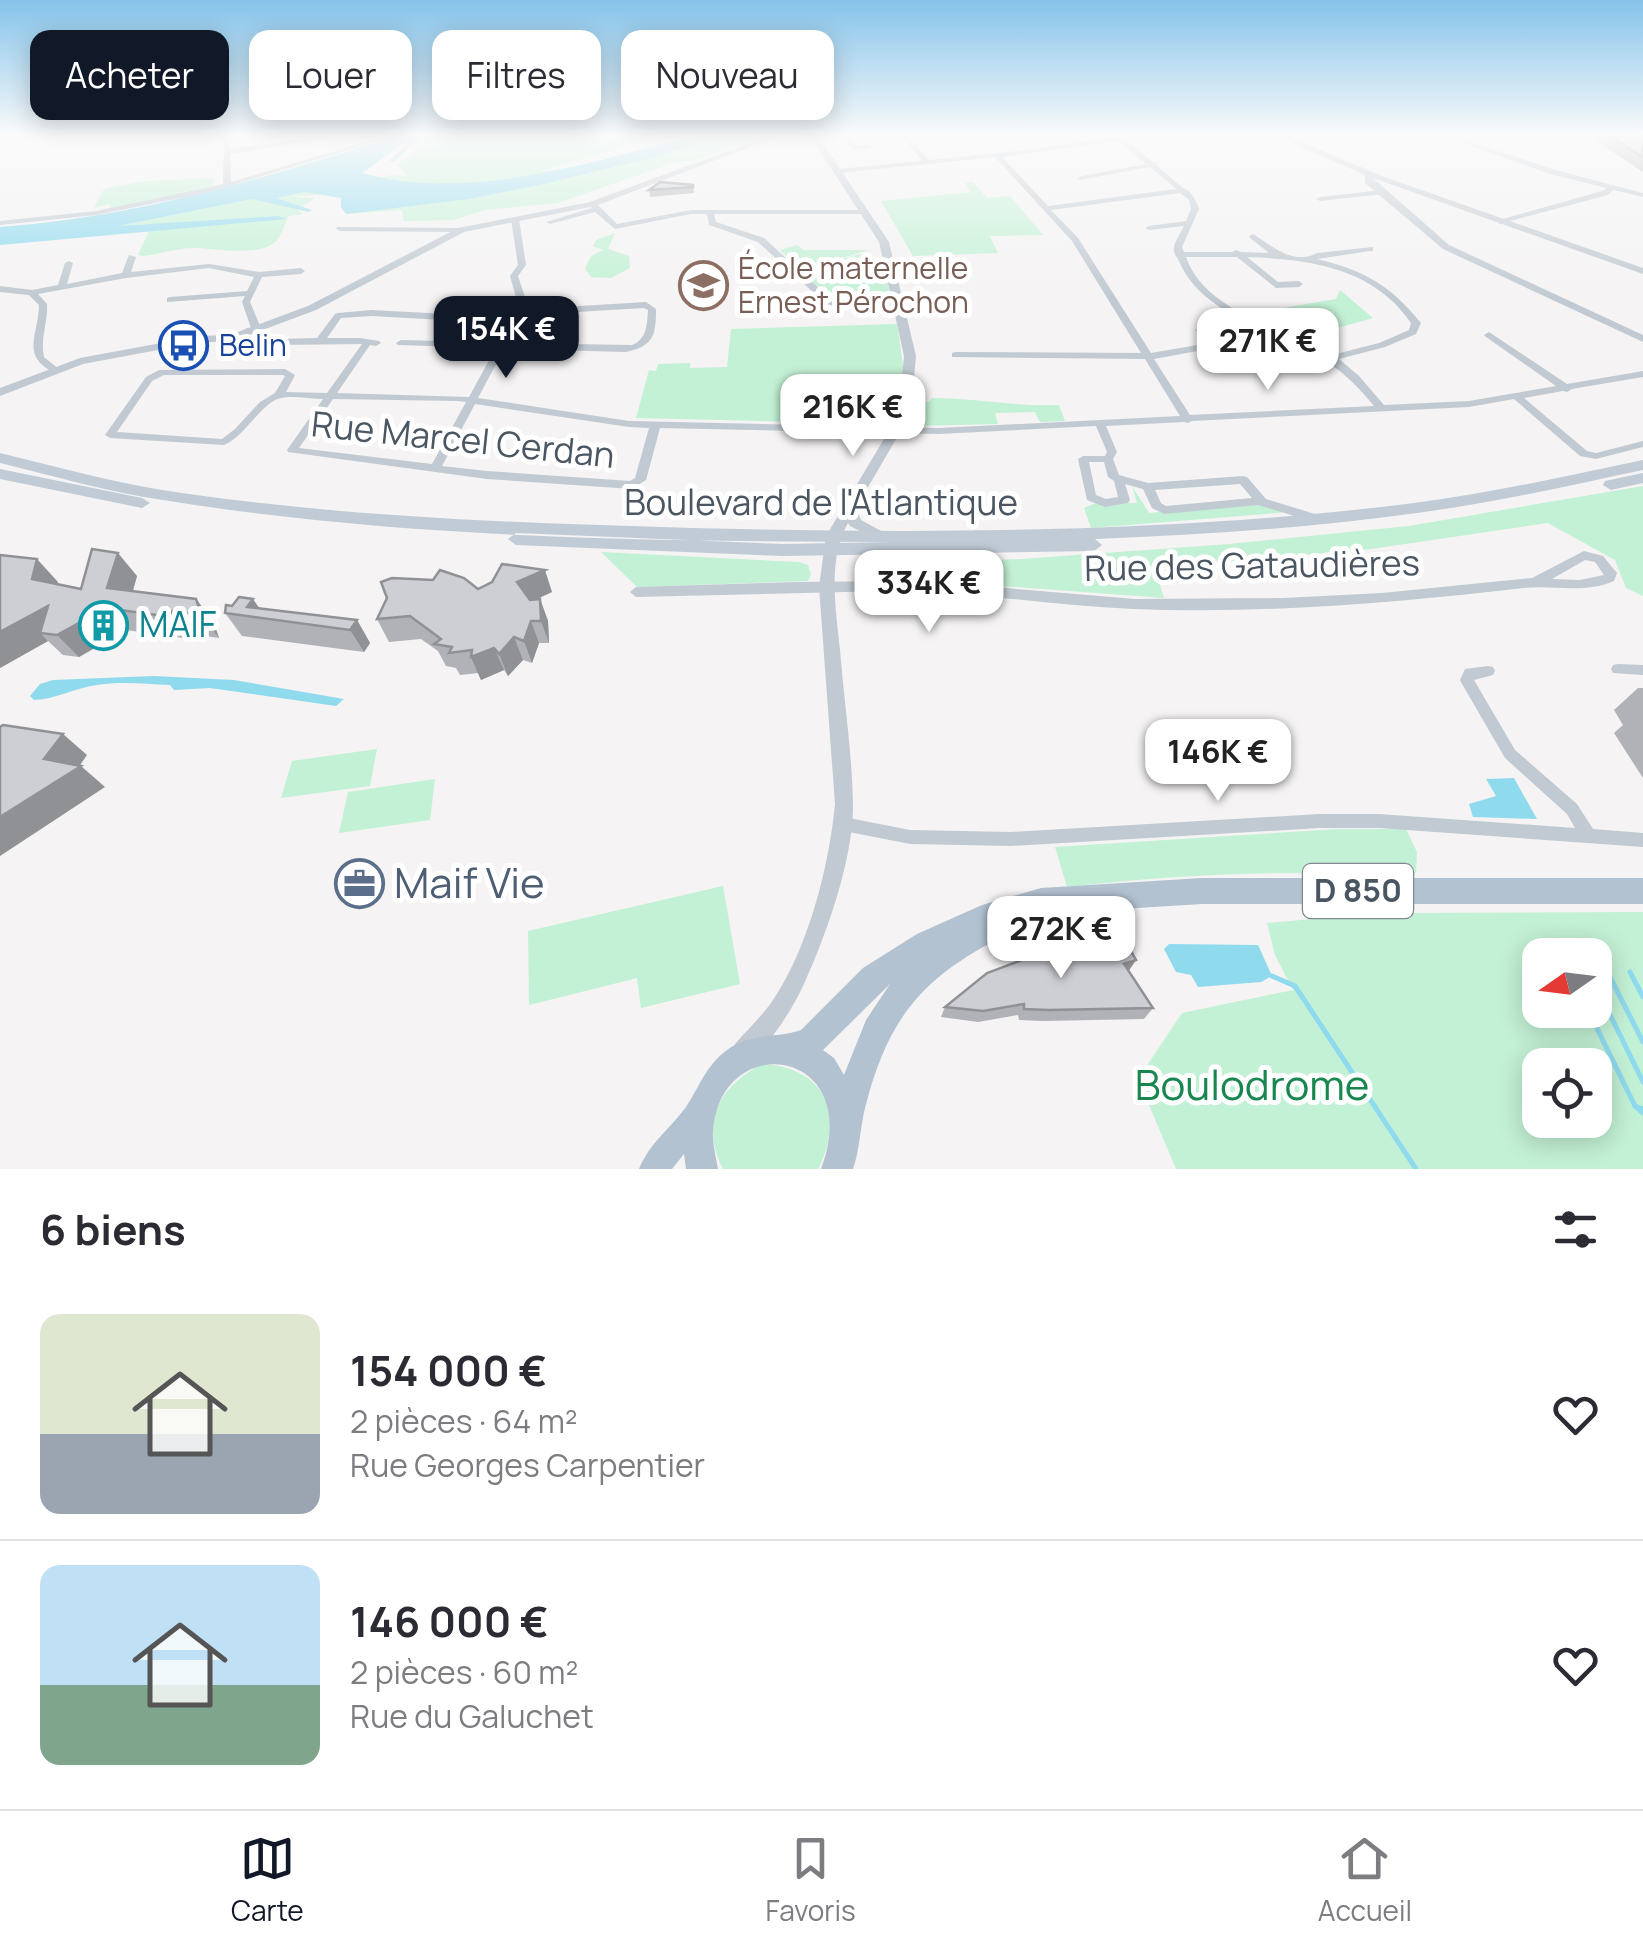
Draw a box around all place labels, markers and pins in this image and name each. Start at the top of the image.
place label: École maternelle Ernest Pérochon [738,247,969,322]
school or university icon: École maternelle Ernest Pérochon [677,260,729,312]
pin: 154K € [425,296,587,381]
pin: 271K € [1187,308,1349,393]
bus stop icon: Belin [158,320,210,372]
place label: Belin [219,324,287,365]
pin: 216K € [772,374,934,459]
pin: 334K € [848,550,1010,635]
building icon: MAIF [78,599,130,651]
place label: MAIF [139,600,216,648]
pin: 146K € [1137,719,1299,804]
place label: Maif Vie [394,853,545,911]
office icon: Maif Vie [333,857,385,909]
pin: 272K € [980,896,1142,981]

